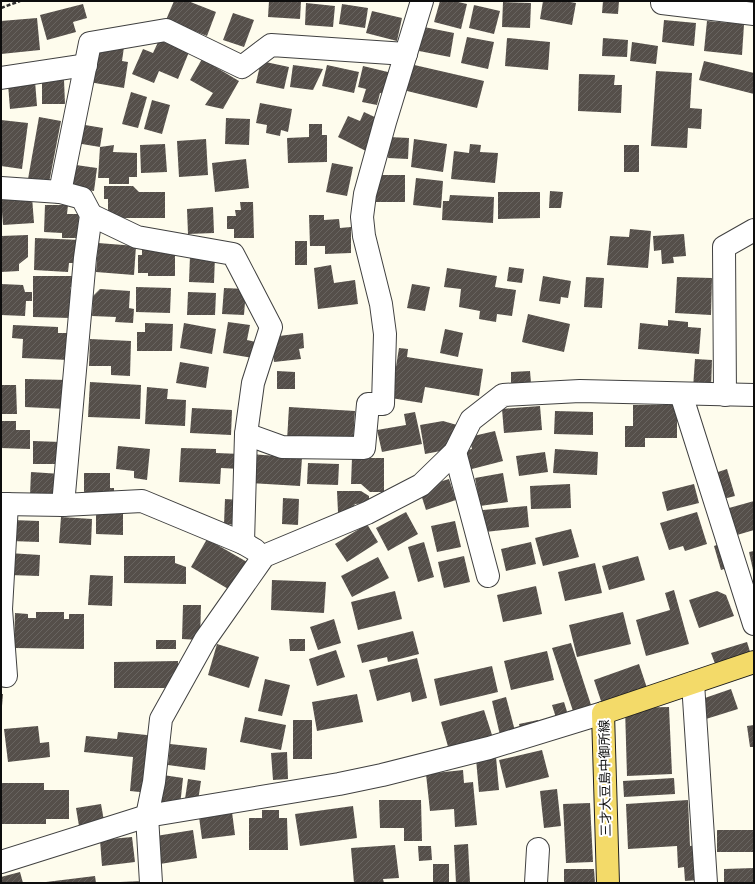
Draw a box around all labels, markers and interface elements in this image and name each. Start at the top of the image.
street label: 三才大豆島中御所線 [595,719,615,837]

